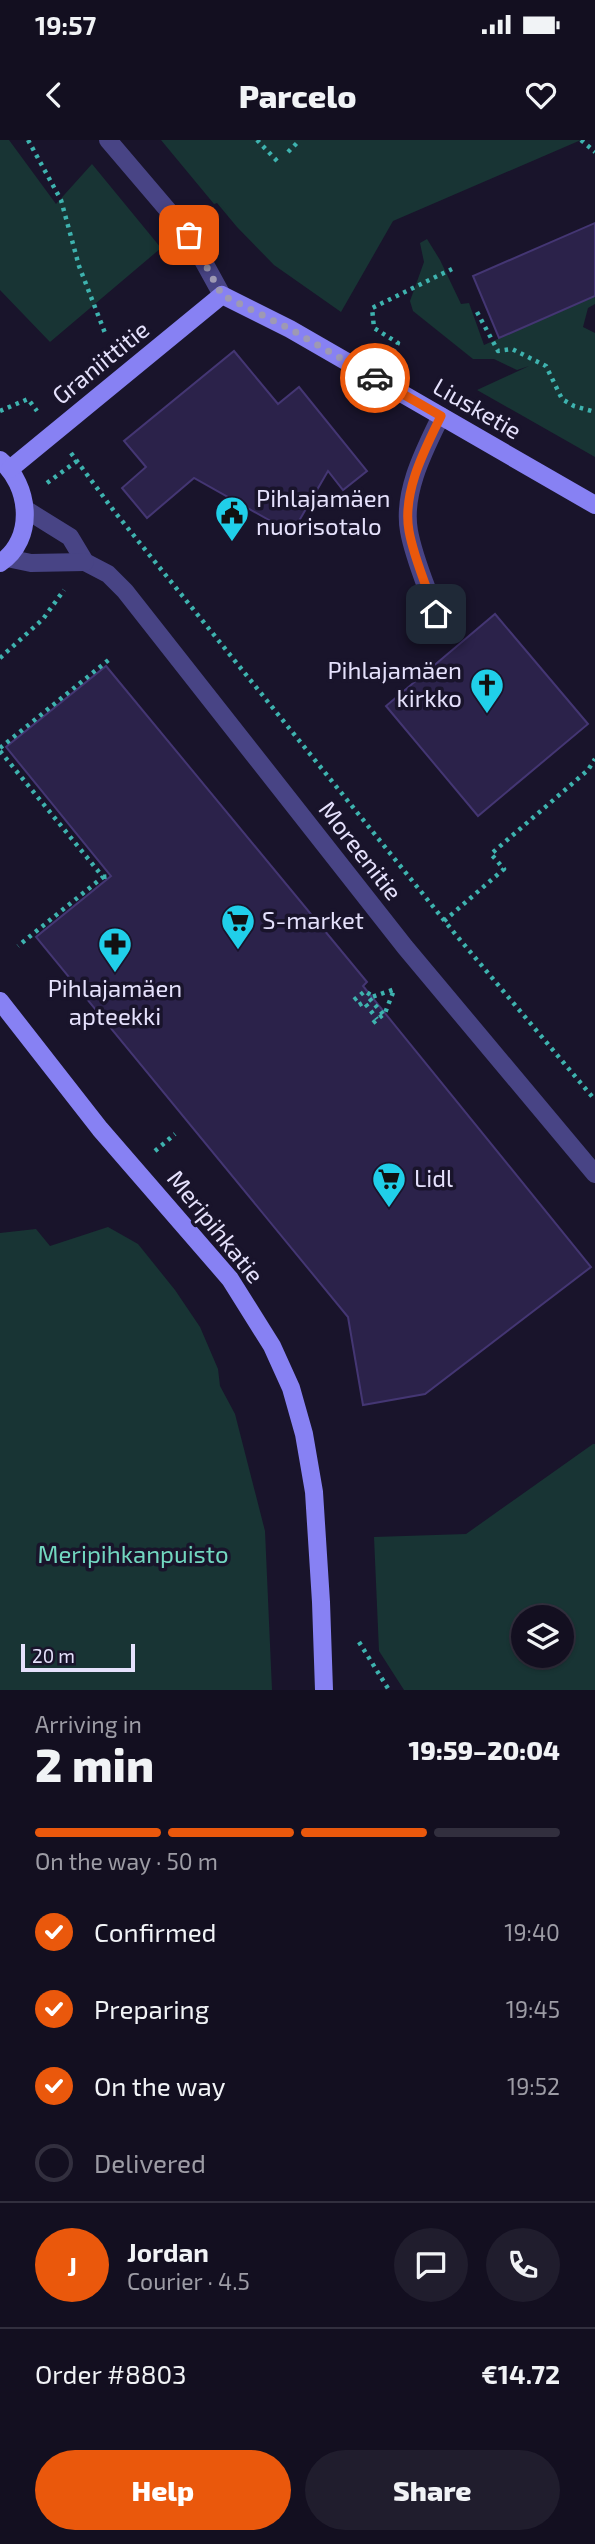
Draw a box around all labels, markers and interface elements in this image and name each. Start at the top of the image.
text: 19:57 [35,9,96,40]
icon: back [35,76,73,114]
text: Parcelo [239,76,356,114]
icon: heart [522,76,560,114]
pin [159,205,219,265]
icon: bag [170,216,208,254]
street label: Graniittitie [46,314,154,410]
courier [340,343,410,413]
icon: car [356,359,394,397]
street label: Liusketie [429,371,527,444]
place label: Pihlajamäen nuorisotalo [256,483,391,540]
public building icon: Pihlajamäen nuorisotalo [213,494,251,543]
pin [406,584,466,644]
icon: home [417,595,455,633]
place label: Pihlajamäen kirkko [327,655,462,712]
church icon: Pihlajamäen kirkko [468,666,506,715]
street label: Moreenitie [314,795,409,905]
supermarket icon: S-market [219,902,257,951]
place label: S-market [262,905,364,934]
pharmacy icon: Pihlajamäen apteekki [96,925,134,974]
place label: Pihlajamäen apteekki [48,973,182,1030]
supermarket icon: Lidl [370,1160,408,1209]
place label: Lidl [414,1163,453,1192]
street label: Meripihkatie [162,1164,270,1288]
park label: Meripihkanpuisto [37,1539,229,1568]
map controls [511,1605,574,1668]
button: layers [511,1605,574,1668]
scale bar [21,1641,135,1673]
text: 20 m [32,1644,75,1667]
text: Arriving in [35,1710,142,1738]
text: 19:59–20:04 [409,1734,560,1765]
text: 2 min [35,1736,154,1791]
text: On the way · 50 m [35,1847,218,1875]
icon: check [35,1913,73,1951]
text: Confirmed [94,1916,217,1947]
text: 19:40 [504,1918,560,1946]
icon: check [35,1990,73,2028]
text: Preparing [94,1993,209,2024]
text: 19:45 [506,1995,560,2023]
icon: check [35,2067,73,2105]
text: On the way [94,2070,225,2101]
text: 19:52 [507,2072,560,2100]
text: Delivered [94,2147,206,2178]
button: chat [394,2228,468,2302]
button: phone [486,2228,560,2302]
text: Jordan [127,2236,209,2267]
text: J [67,2250,77,2281]
text: Courier · 4.5 [127,2267,250,2295]
text: Order #8803 [35,2358,187,2389]
text: €14.72 [481,2358,560,2389]
button: Help [35,2450,291,2530]
button: Share [305,2450,560,2530]

